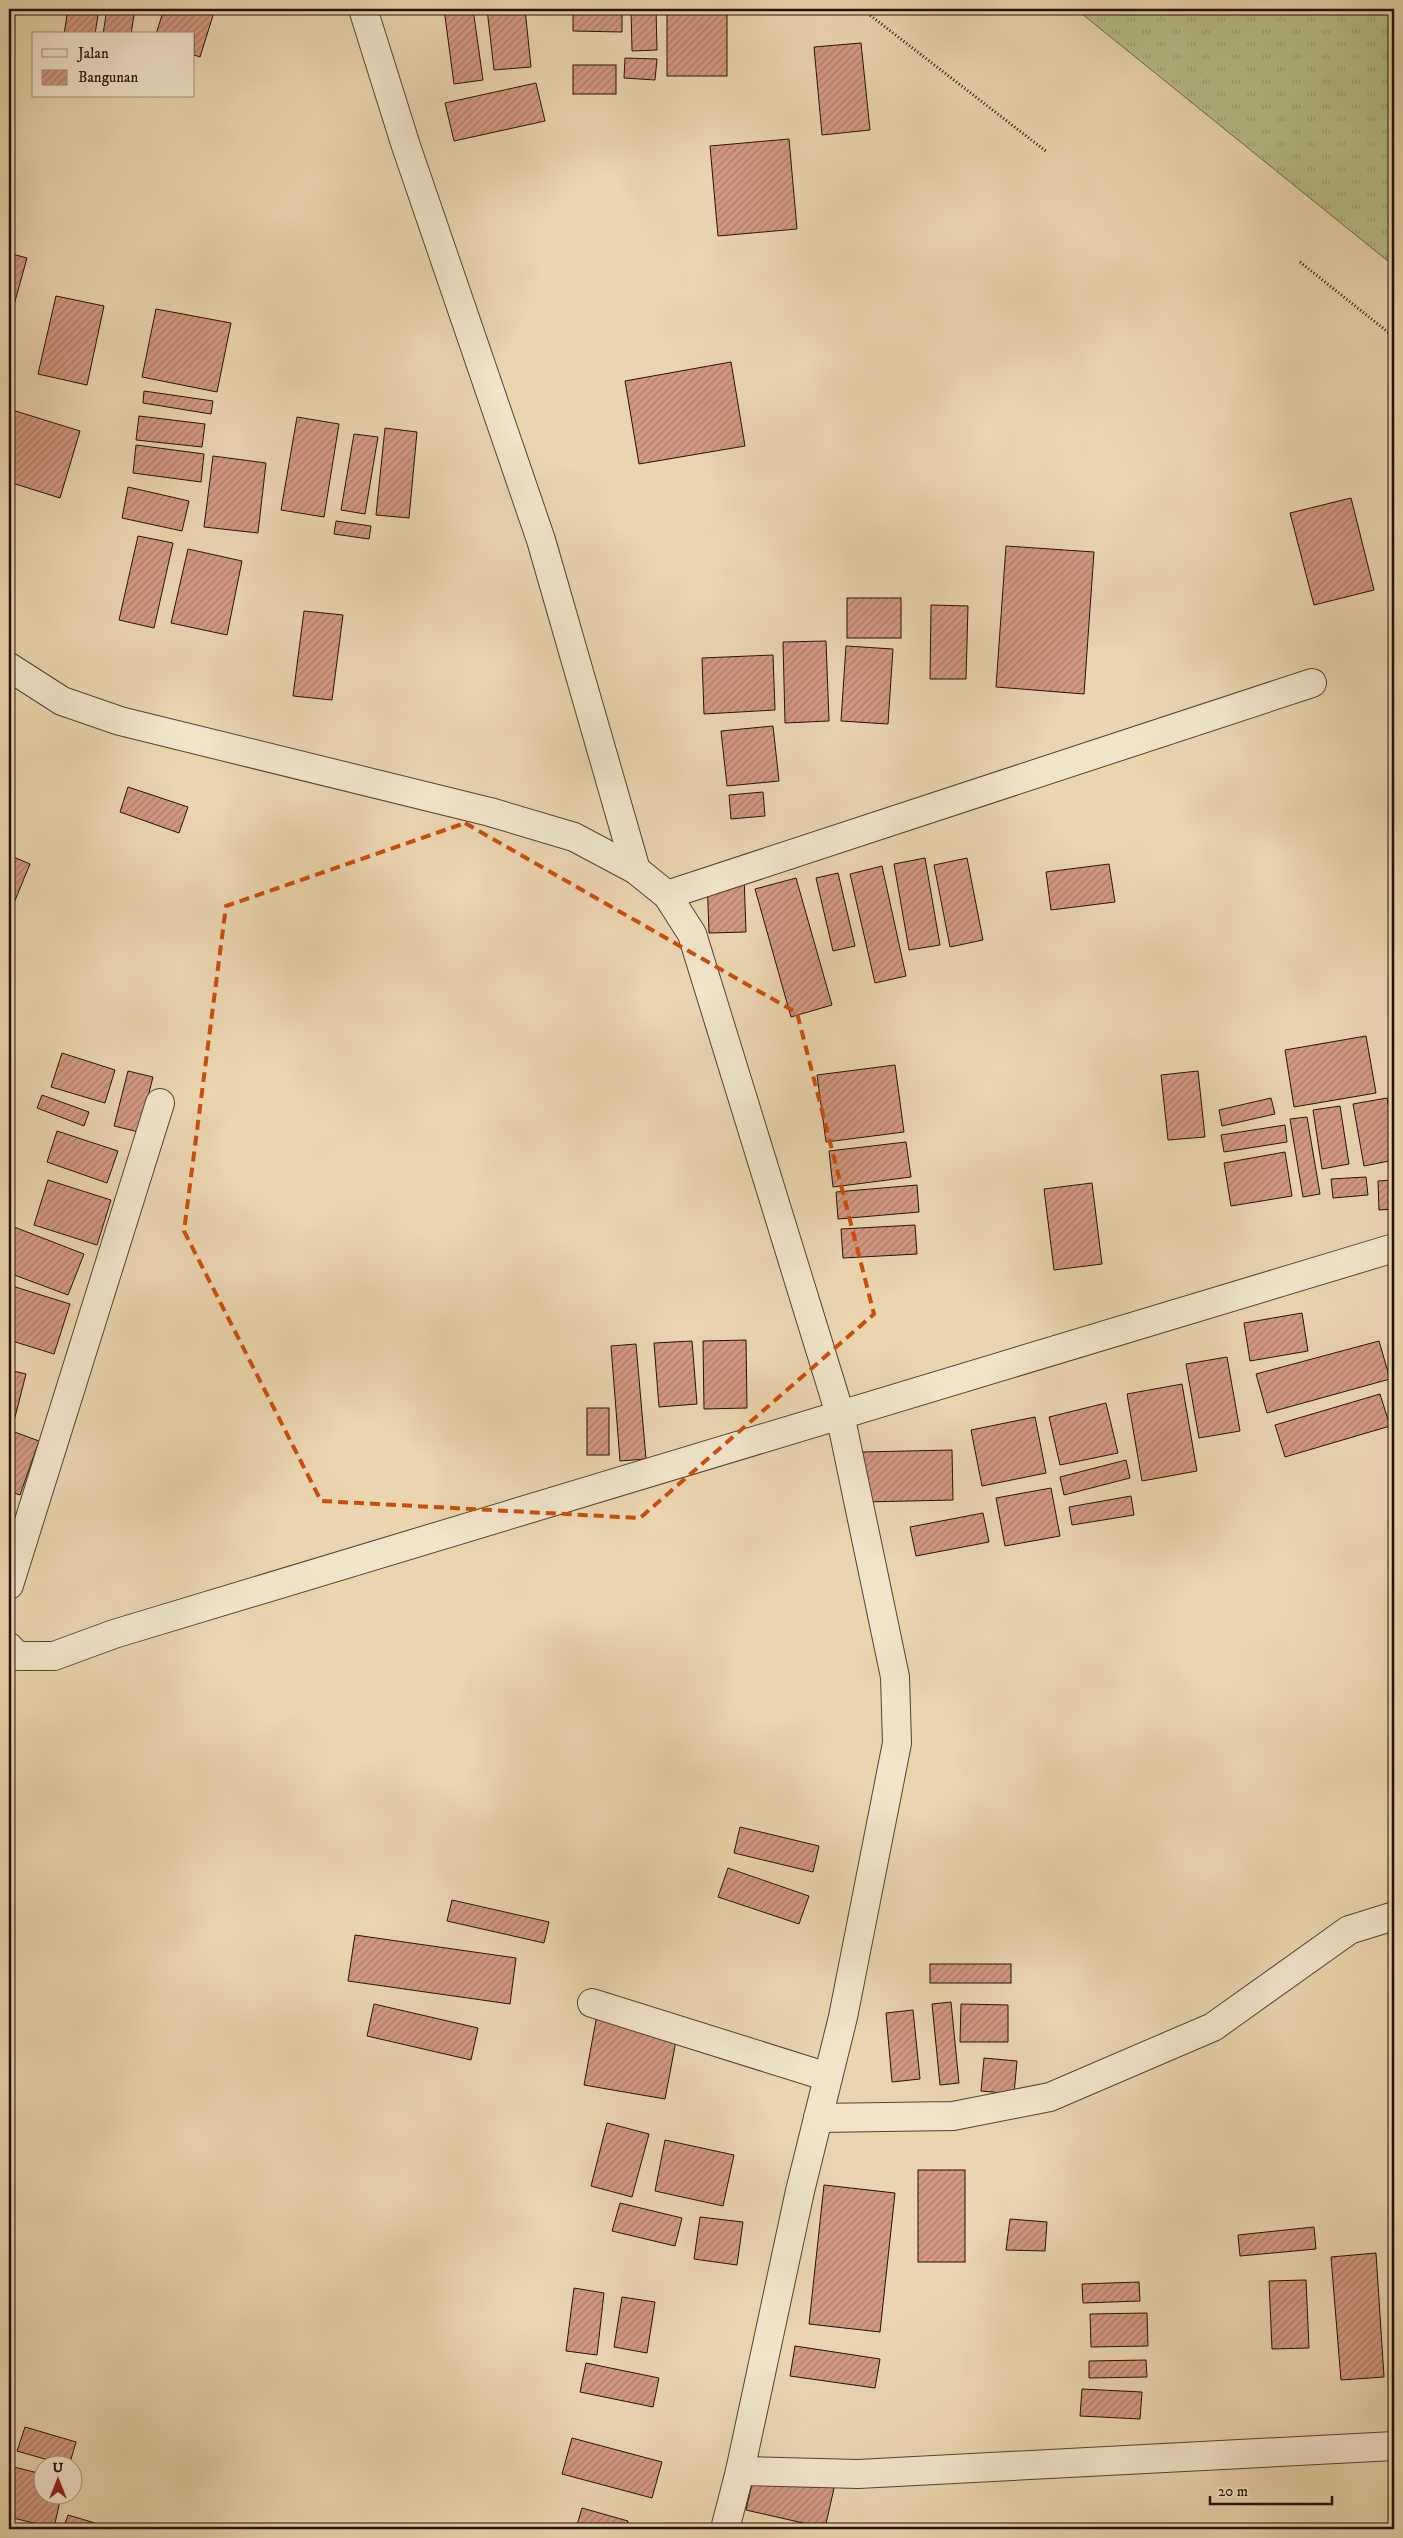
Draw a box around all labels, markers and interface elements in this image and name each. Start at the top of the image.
legend [32,32,195,98]
text: Jalan [76,44,109,63]
text: Bangunan [78,68,138,87]
north arrow [32,2456,82,2506]
text: U [53,2459,64,2477]
scale bar [1210,2473,1333,2505]
text: 20 m [1218,2482,1248,2501]

